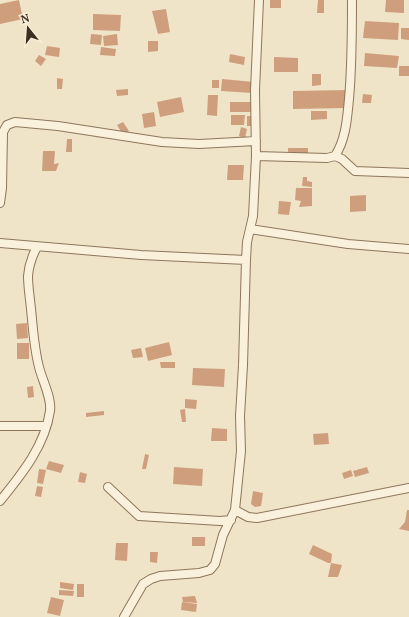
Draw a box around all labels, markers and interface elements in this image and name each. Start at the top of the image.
north arrow [8,8,48,48]
text: N [19,10,32,26]

